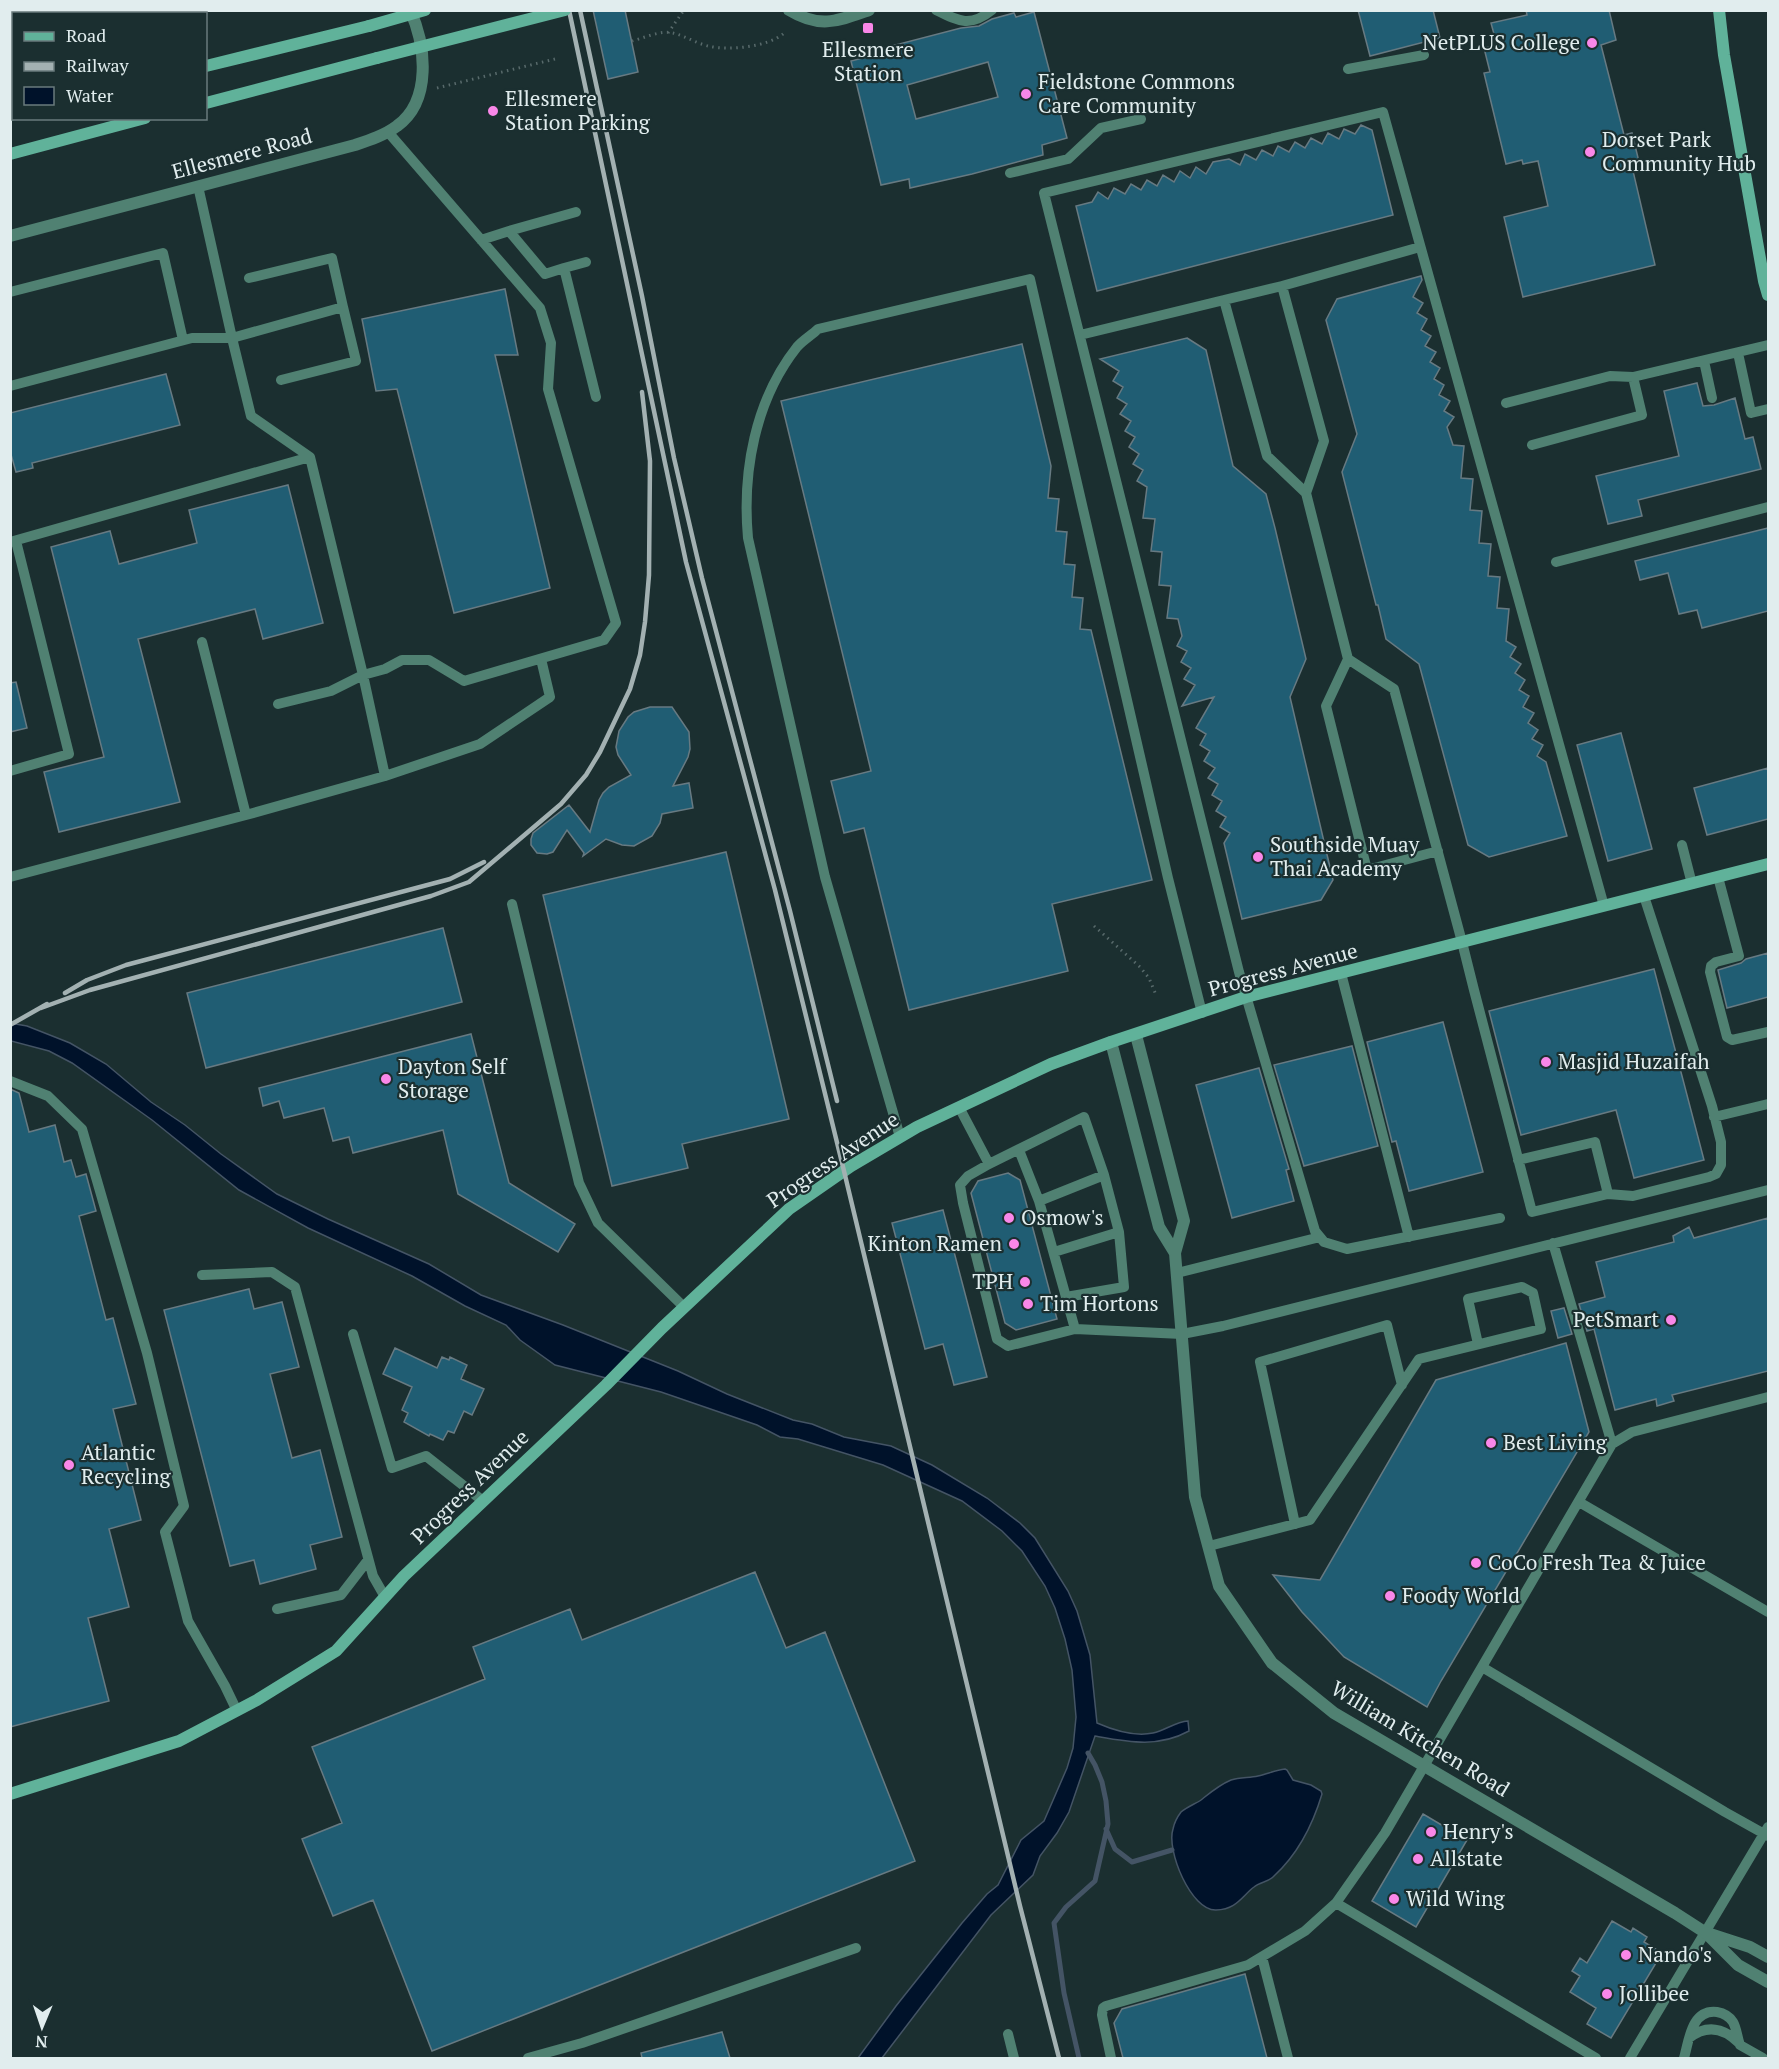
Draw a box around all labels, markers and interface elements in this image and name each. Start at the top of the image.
legend [12,12,207,120]
marker: Ellesmere Station [861,21,875,35]
text: Road [66,23,106,47]
place label: NetPLUS College [1422,28,1580,56]
place label: Ellesmere Station [822,35,914,87]
marker: NetPLUS College [1585,36,1599,50]
text: Railway [66,53,130,77]
place label: Fieldstone Commons Care Community [1038,67,1235,119]
text: Water [66,83,113,107]
place label: Ellesmere Station Parking [505,84,651,136]
marker: Fieldstone Commons Care Community [1019,87,1033,101]
marker: Ellesmere Station Parking [486,104,500,118]
street label: Ellesmere Road [169,121,315,185]
place label: Dorset Park Community Hub [1602,125,1756,177]
marker: Dorset Park Community Hub [1583,145,1597,159]
place label: Southside Muay Thai Academy [1270,830,1420,882]
marker: Southside Muay Thai Academy [1251,850,1265,864]
street label: Progress Avenue [1205,936,1360,1002]
place label: Masjid Huzaifah [1558,1047,1710,1075]
place label: Dayton Self Storage [398,1052,508,1104]
marker: Masjid Huzaifah [1539,1055,1553,1069]
marker: Dayton Self Storage [379,1072,393,1086]
street label: Progress Avenue [761,1105,904,1214]
place label: Osmow's [1021,1203,1104,1231]
marker: Osmow's [1002,1211,1016,1225]
place label: Kinton Ramen [868,1229,1003,1257]
marker: Kinton Ramen [1007,1237,1021,1251]
place label: TPH [972,1267,1013,1295]
marker: TPH [1018,1275,1032,1289]
place label: Tim Hortons [1040,1289,1158,1317]
marker: Tim Hortons [1021,1297,1035,1311]
place label: PetSmart [1573,1305,1659,1333]
marker: PetSmart [1664,1313,1678,1327]
street label: Progress Avenue [404,1423,534,1550]
place label: Best Living [1503,1428,1608,1456]
marker: Best Living [1484,1436,1498,1450]
place label: Atlantic Recycling [81,1438,171,1490]
marker: Atlantic Recycling [62,1458,76,1472]
place label: CoCo Fresh Tea & Juice [1488,1548,1706,1576]
marker: CoCo Fresh Tea & Juice [1469,1556,1483,1570]
place label: Foody World [1402,1581,1520,1609]
marker: Foody World [1383,1589,1397,1603]
street label: William Kitchen Road [1326,1674,1515,1803]
place label: Henry's [1443,1817,1514,1845]
marker: Henry's [1424,1825,1438,1839]
place label: Allstate [1430,1844,1503,1872]
marker: Allstate [1411,1852,1425,1866]
place label: Wild Wing [1406,1884,1505,1912]
marker: Wild Wing [1387,1892,1401,1906]
place label: Nando's [1638,1940,1712,1968]
marker: Nando's [1619,1948,1633,1962]
place label: Jollibee [1619,1979,1689,2007]
marker: Jollibee [1600,1987,1614,2001]
north arrow [12,1997,72,2057]
text: N [35,2031,48,2053]

